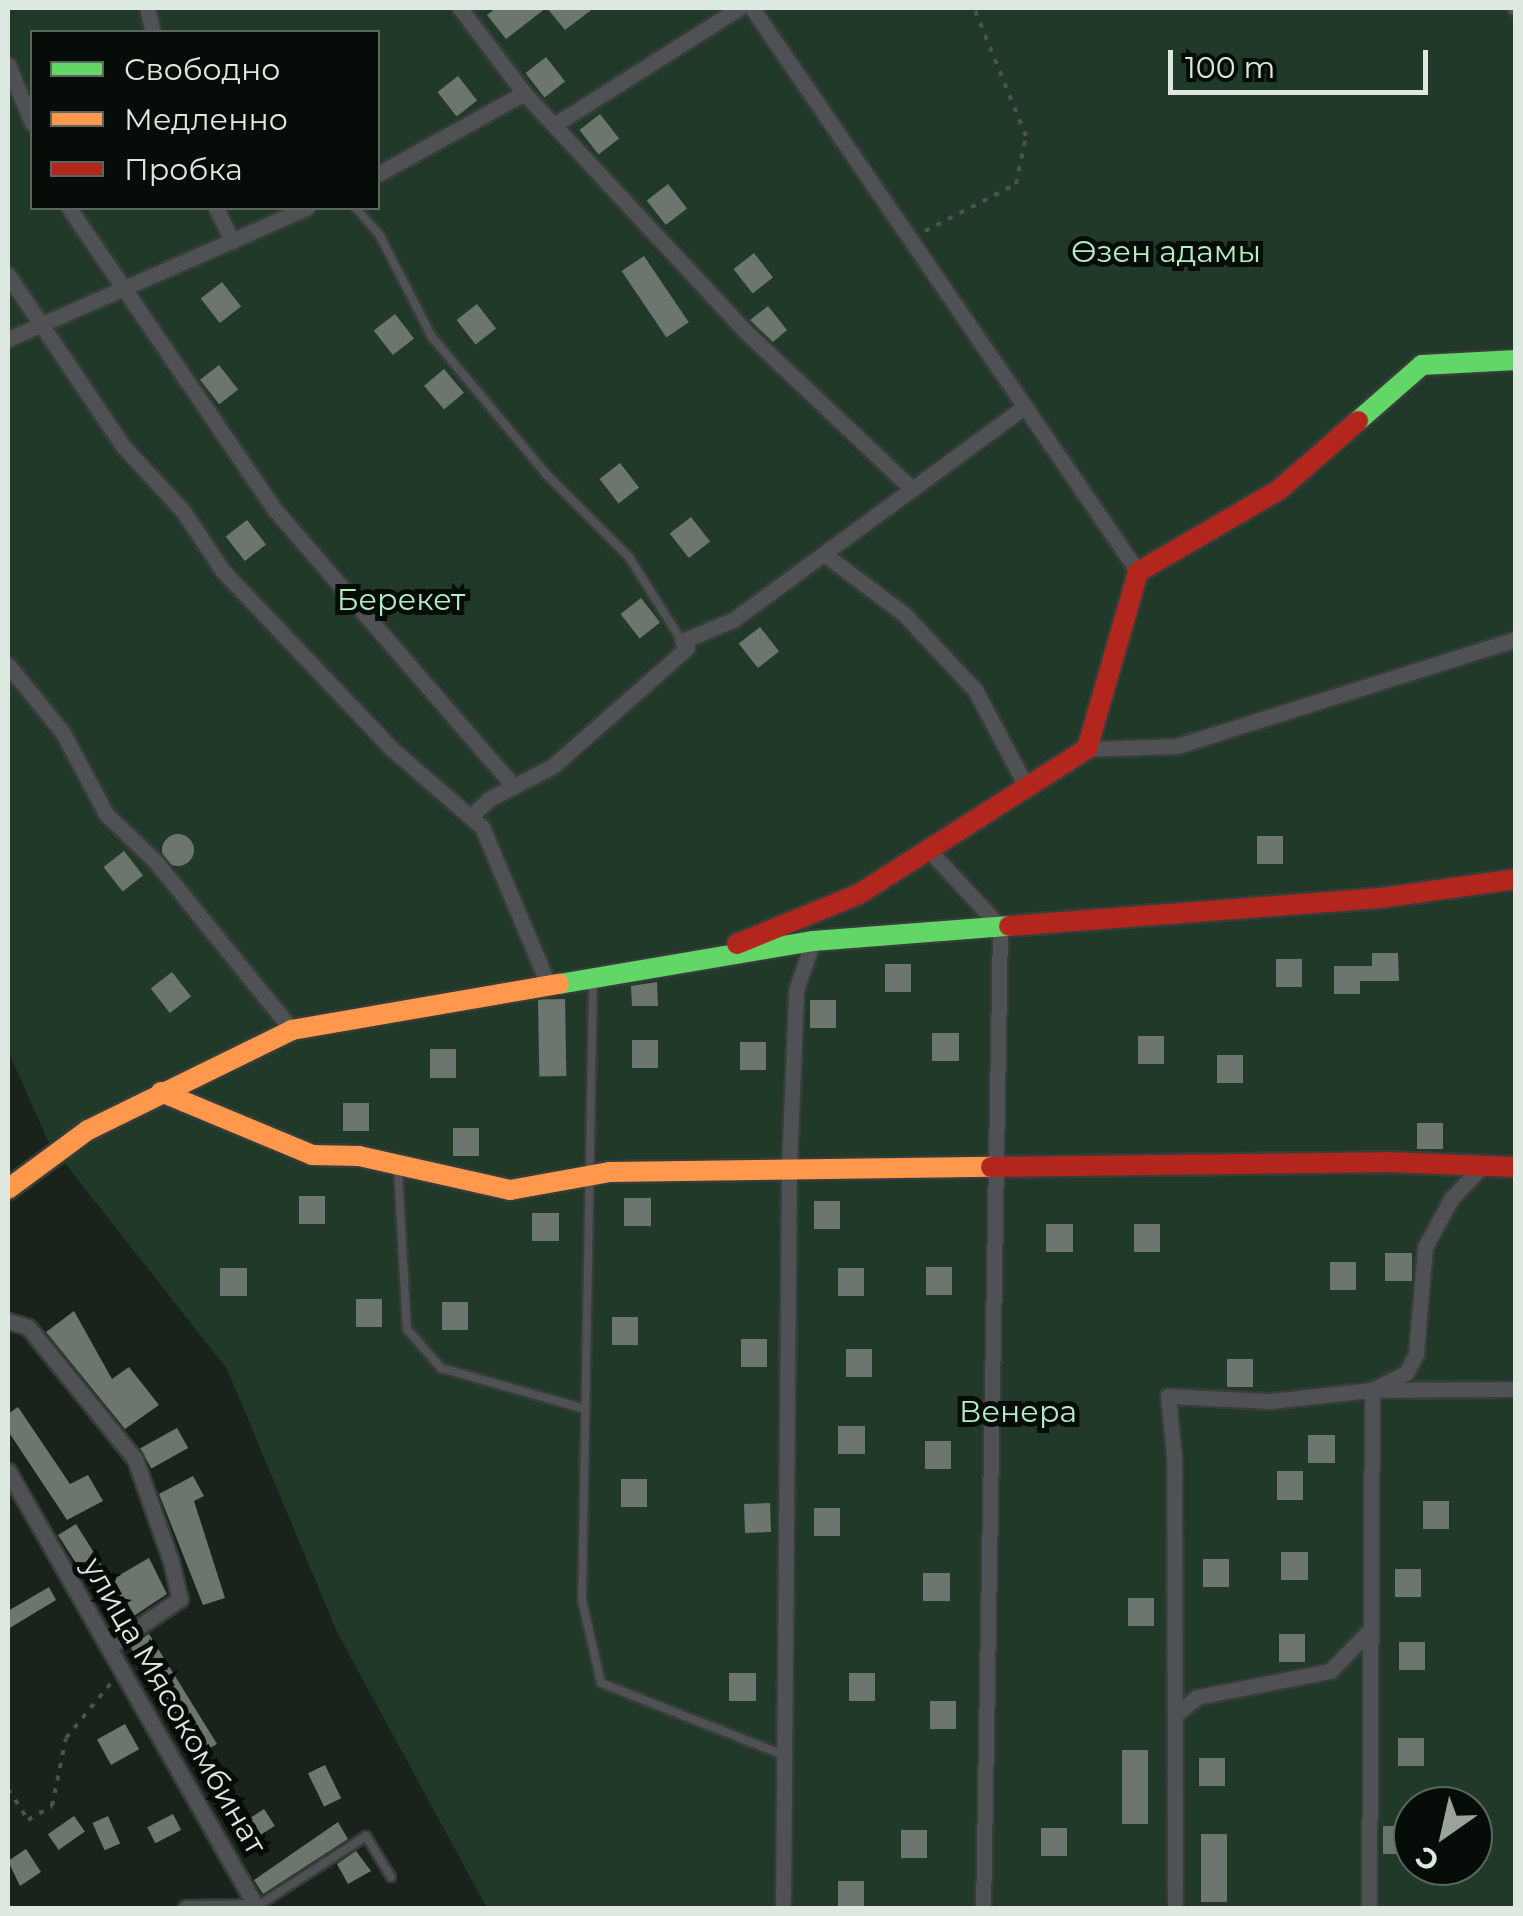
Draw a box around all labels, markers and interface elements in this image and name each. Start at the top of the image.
legend [30,30,380,210]
scale bar [1173,30,1433,92]
text: 100 m [1185,49,1275,86]
text: Свободно [124,51,280,88]
text: Медленно [124,101,288,138]
text: Пробка [124,151,243,188]
park label: Өзен адамы [1071,234,1261,270]
park label: Берекет [337,582,465,618]
park label: Венера [959,1394,1077,1430]
street label: улица Мясокомбинат [74,1551,274,1861]
north arrow [1393,1786,1493,1886]
text: С [1409,1839,1445,1879]

